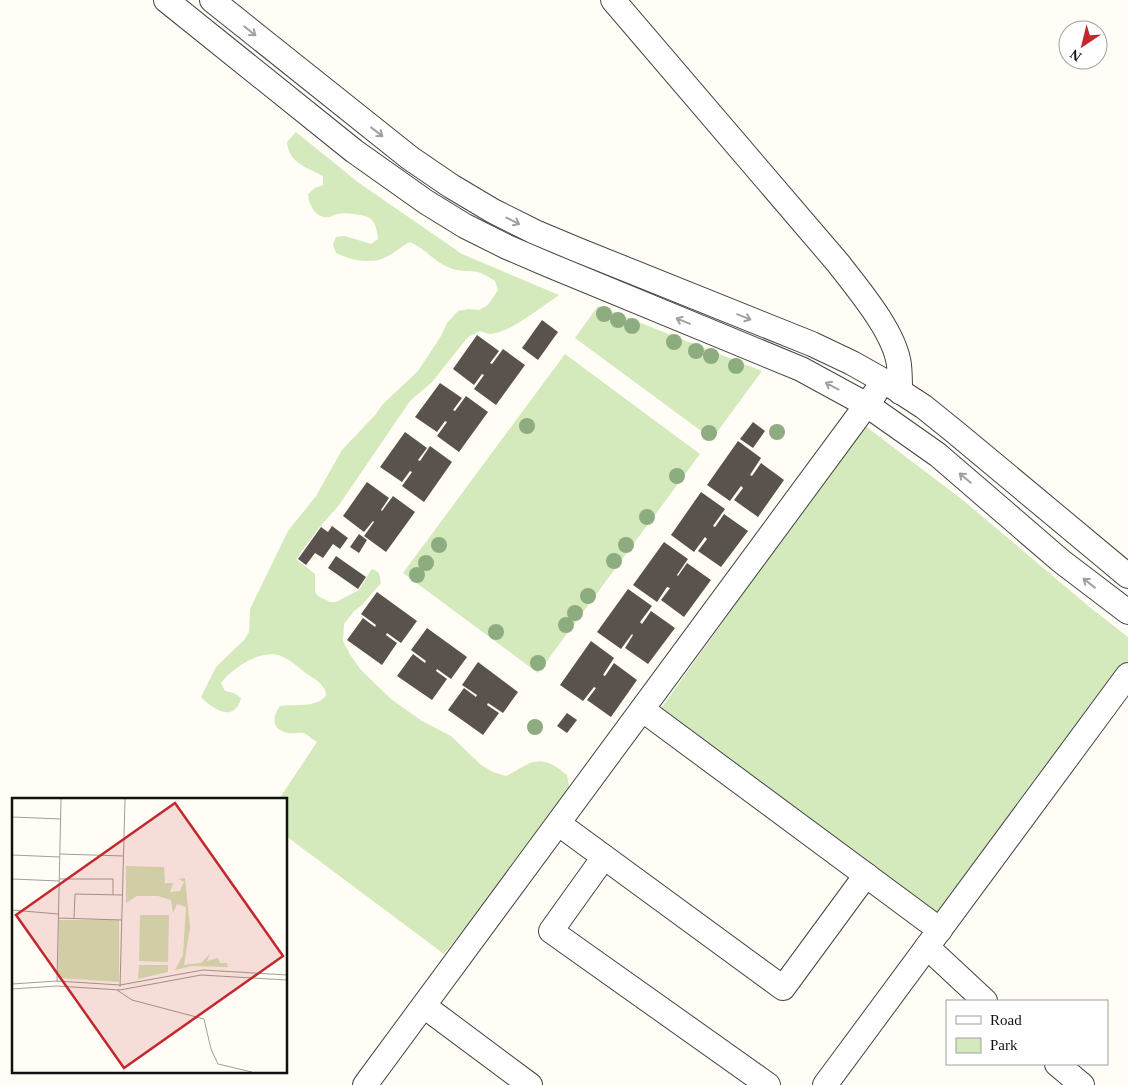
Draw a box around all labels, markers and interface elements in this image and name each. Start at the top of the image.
north arrow [1058,20,1108,70]
one-way arrow [244,25,257,36]
text: N [1067,46,1084,64]
one-way arrow [370,127,383,138]
one-way arrow [505,217,520,226]
one-way arrow [736,313,751,322]
one-way arrow [676,315,691,325]
one-way arrow [825,381,840,390]
one-way arrow [959,472,972,483]
one-way arrow [1082,578,1096,588]
inset map [12,798,288,1072]
legend [946,1000,1108,1065]
text: Road [990,1012,1022,1028]
text: Park [990,1037,1018,1053]

